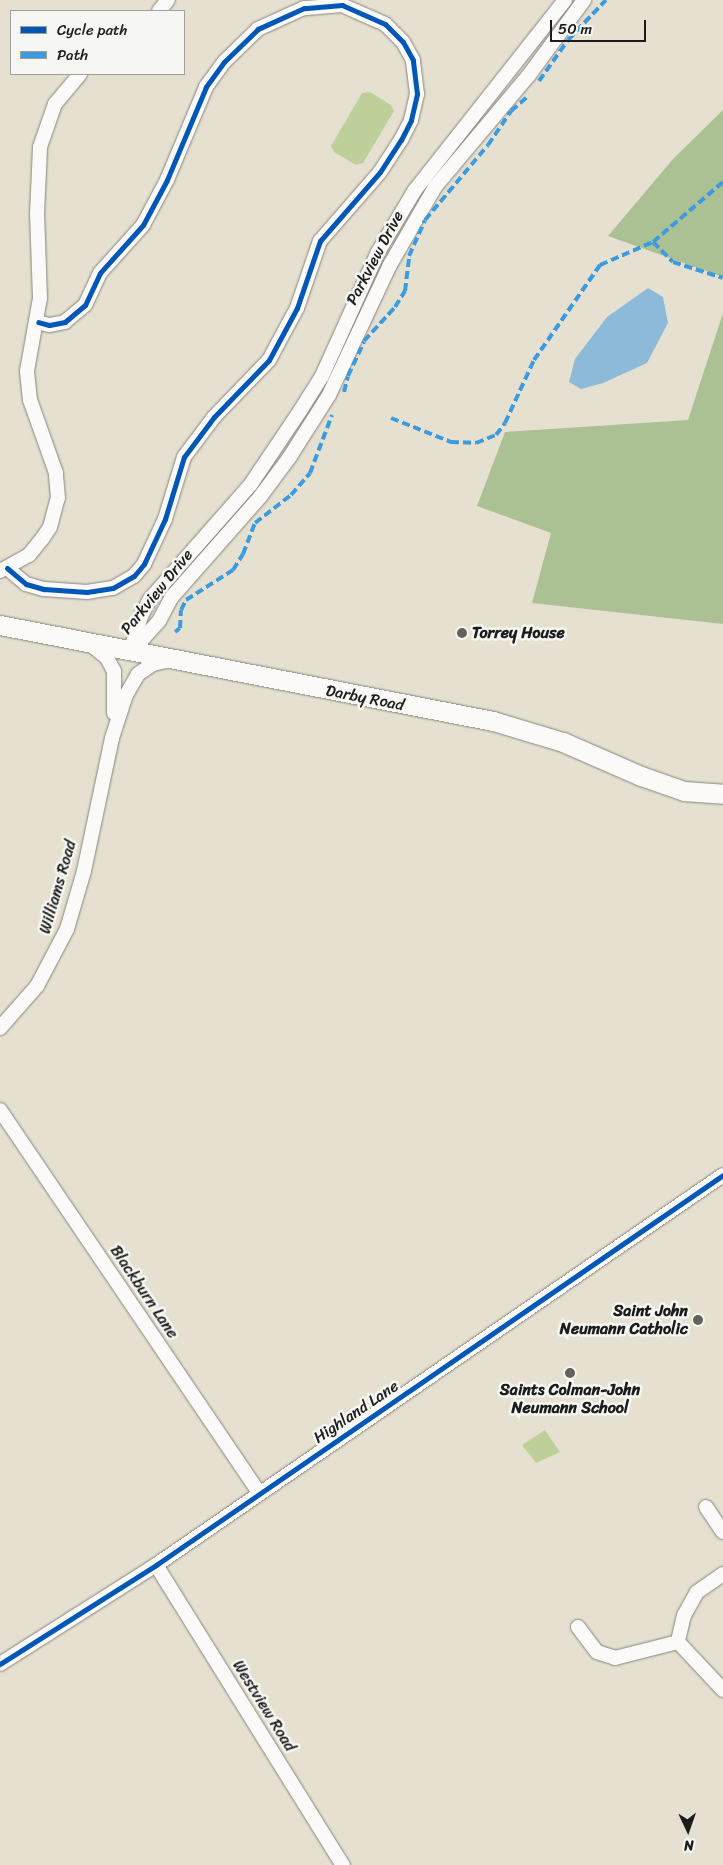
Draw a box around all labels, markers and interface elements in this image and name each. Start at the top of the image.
legend [10,10,185,75]
scale bar [553,10,649,42]
text: 50 m [558,16,592,42]
text: Cycle path [57,17,127,43]
text: Path [57,42,88,68]
street label: Parkview Drive [342,208,408,308]
street label: Parkview Drive [117,546,197,638]
place label: Torrey House [472,623,564,643]
marker: Torrey House [456,627,468,639]
street label: Darby Road [324,681,406,715]
street label: Williams Road [35,838,81,936]
street label: Blackburn Lane [106,1242,182,1342]
place label: Saint John Neumann Catholic [560,1301,688,1339]
marker: Saint John Neumann Catholic [692,1314,704,1326]
marker: Saints Colman-John Neumann School [564,1367,576,1379]
street label: Highland Lane [310,1377,402,1447]
place label: Saints Colman-John Neumann School [500,1380,640,1418]
street label: Westview Road [228,1657,300,1755]
north arrow [663,1805,713,1855]
text: N [683,1833,694,1858]

